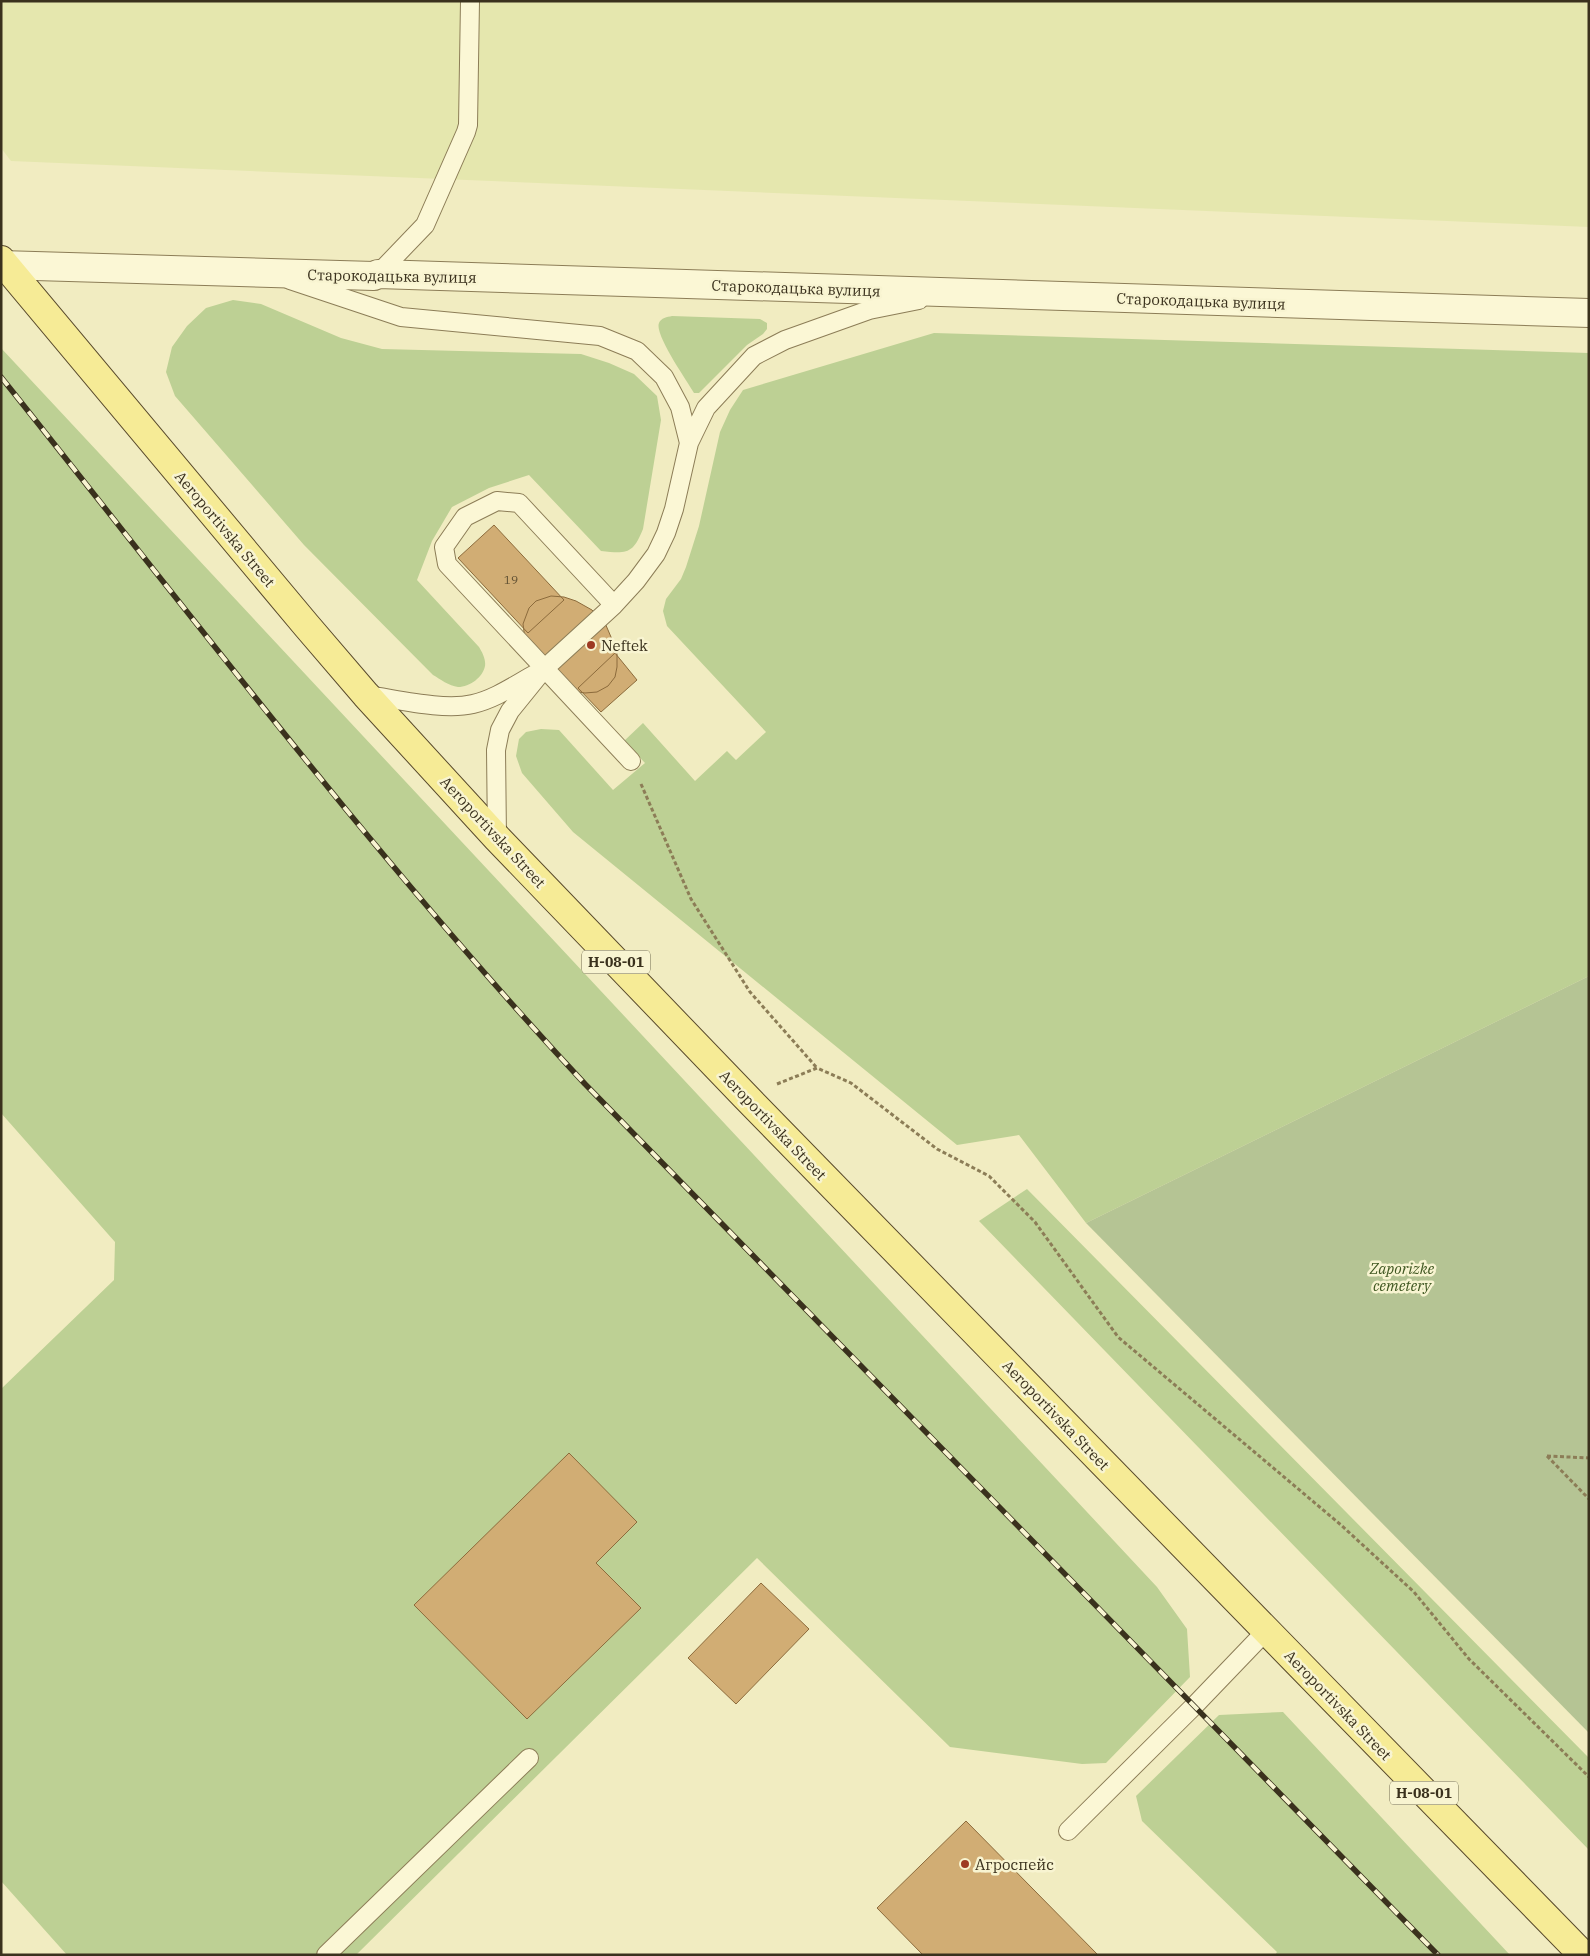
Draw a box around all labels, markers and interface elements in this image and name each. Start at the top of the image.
street label: Старокодацька вулиця [307,265,477,287]
street label: Старокодацька вулиця [711,276,881,300]
street label: Старокодацька вулиця [1116,289,1286,313]
street label: Aeroportivska Street [171,467,279,591]
house number: 19 [504,572,518,587]
place label: Neftek [601,636,648,655]
marker: Neftek [585,639,597,651]
street label: Aeroportivska Street [436,772,550,892]
road number: Н-08-01 [582,950,650,974]
street label: Aeroportivska Street [715,1066,831,1184]
park label: Zaporizke cemetery [1369,1259,1435,1295]
street label: Aeroportivska Street [998,1356,1114,1474]
street label: Aeroportivska Street [1280,1646,1396,1764]
road number: Н-08-01 [1390,1782,1458,1805]
place label: Агроспейс [975,1855,1054,1874]
marker: Агроспейс [959,1858,971,1870]

